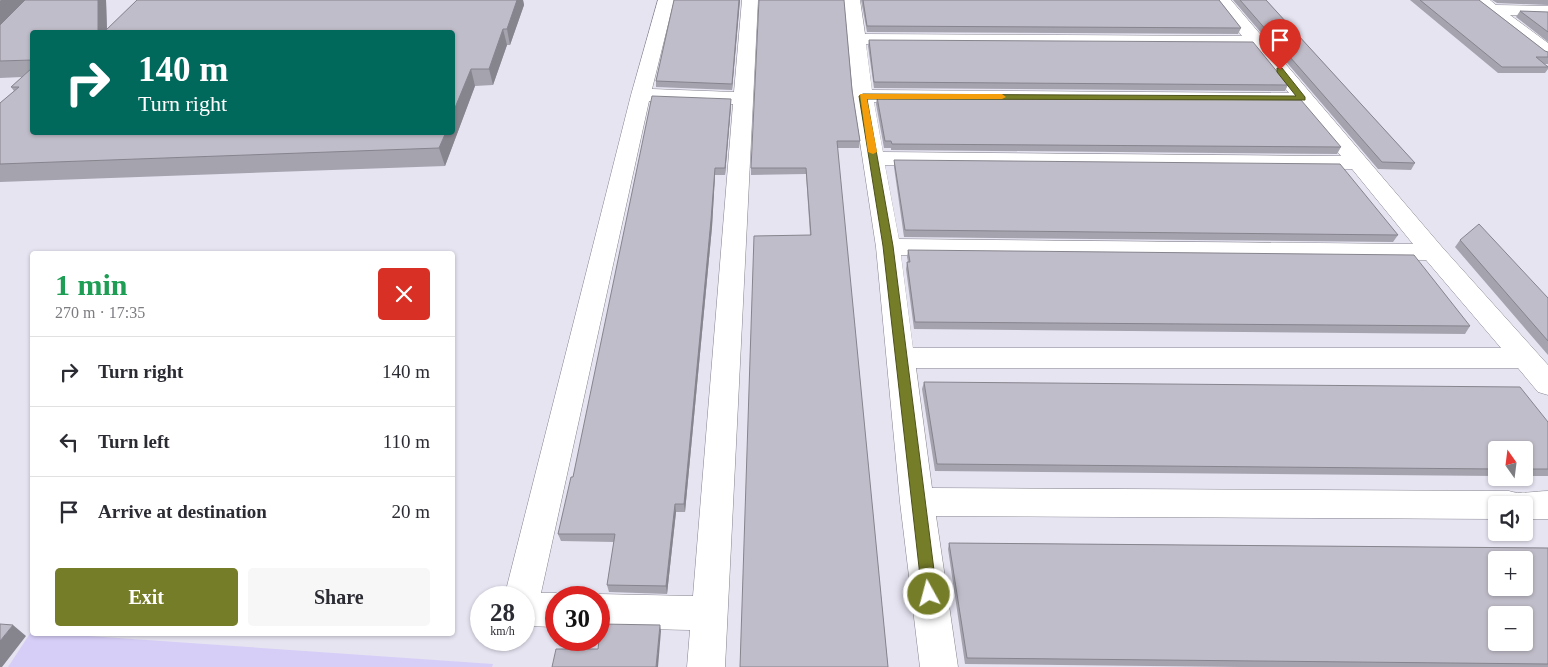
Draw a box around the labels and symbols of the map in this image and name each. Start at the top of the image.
pin [1259,19,1301,70]
north arrow [1488,441,1532,486]
position arrow [902,567,954,619]
speed limit sign: 30 [545,586,610,651]

